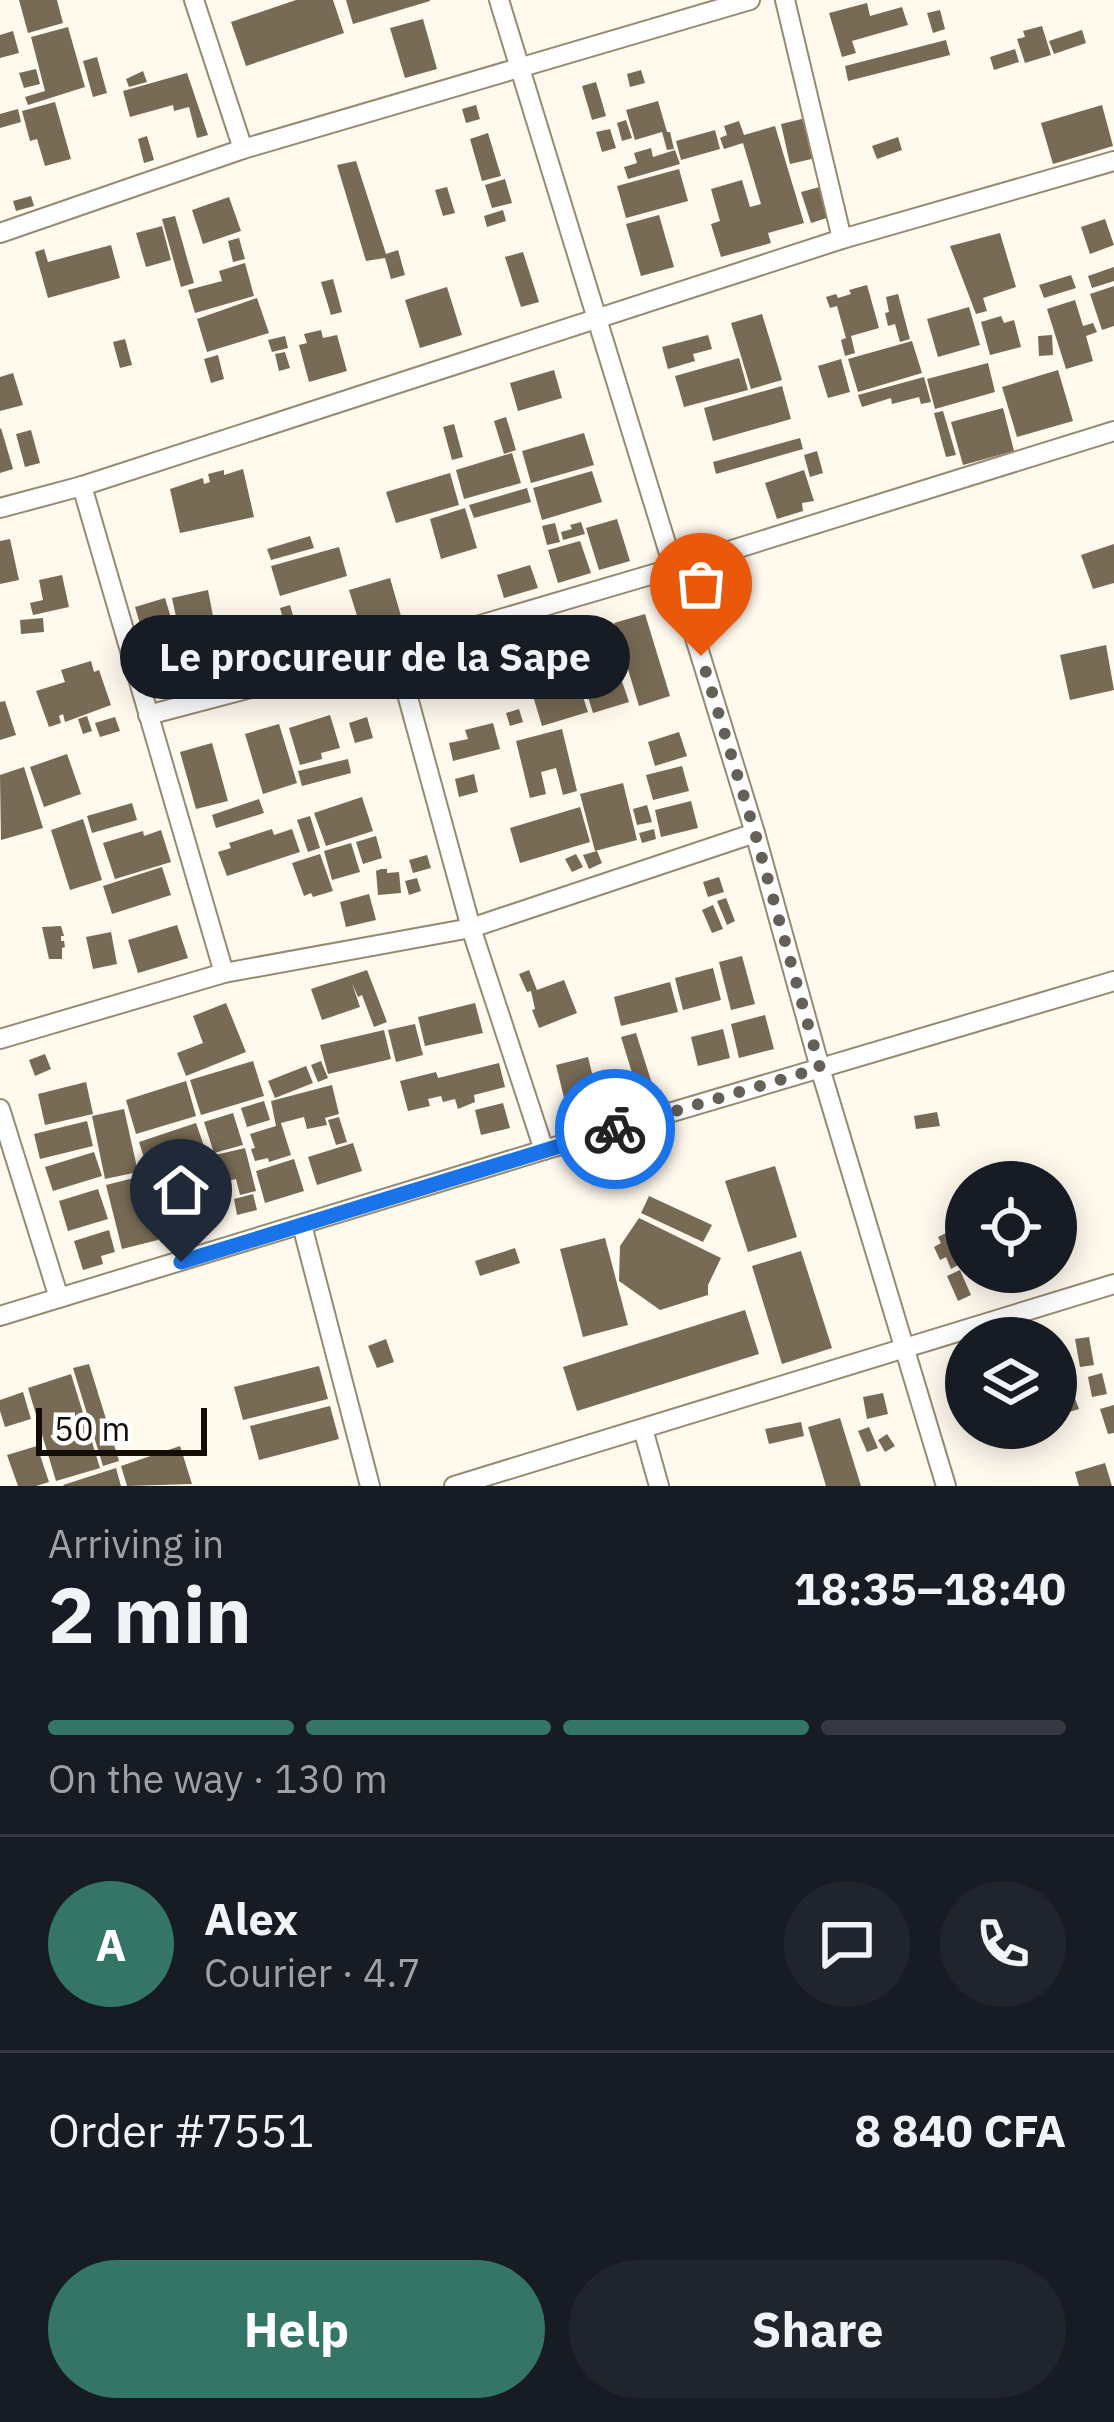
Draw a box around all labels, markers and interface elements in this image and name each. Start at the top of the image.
pin [650,533,752,656]
icon: bag [668,551,734,617]
callout: Le procureur de la Sape [119,614,629,698]
text: Le procureur de la Sape [159,631,591,682]
courier [555,1069,675,1189]
icon: bike [582,1096,648,1162]
pin [130,1139,232,1262]
icon: home [148,1157,214,1223]
map controls [945,1161,1077,1449]
button: locate [945,1161,1077,1293]
button: layers [945,1317,1077,1449]
scale bar [36,1402,207,1455]
text: 50 m [54,1407,130,1450]
text: Arriving in [48,1518,224,1569]
text: 18:35–18:40 [794,1559,1066,1617]
text: 2 min [48,1563,252,1664]
text: On the way · 130 m [48,1753,388,1804]
button: chat [784,1881,910,2007]
button: phone [940,1881,1066,2007]
text: Alex [204,1889,298,1947]
text: A [96,1915,126,1973]
text: Courier · 4.7 [204,1947,421,1998]
text: Order #7551 [48,2101,314,2159]
text: 8 840 CFA [854,2101,1066,2159]
button: Help [48,2260,545,2398]
button: Share [569,2260,1066,2398]

